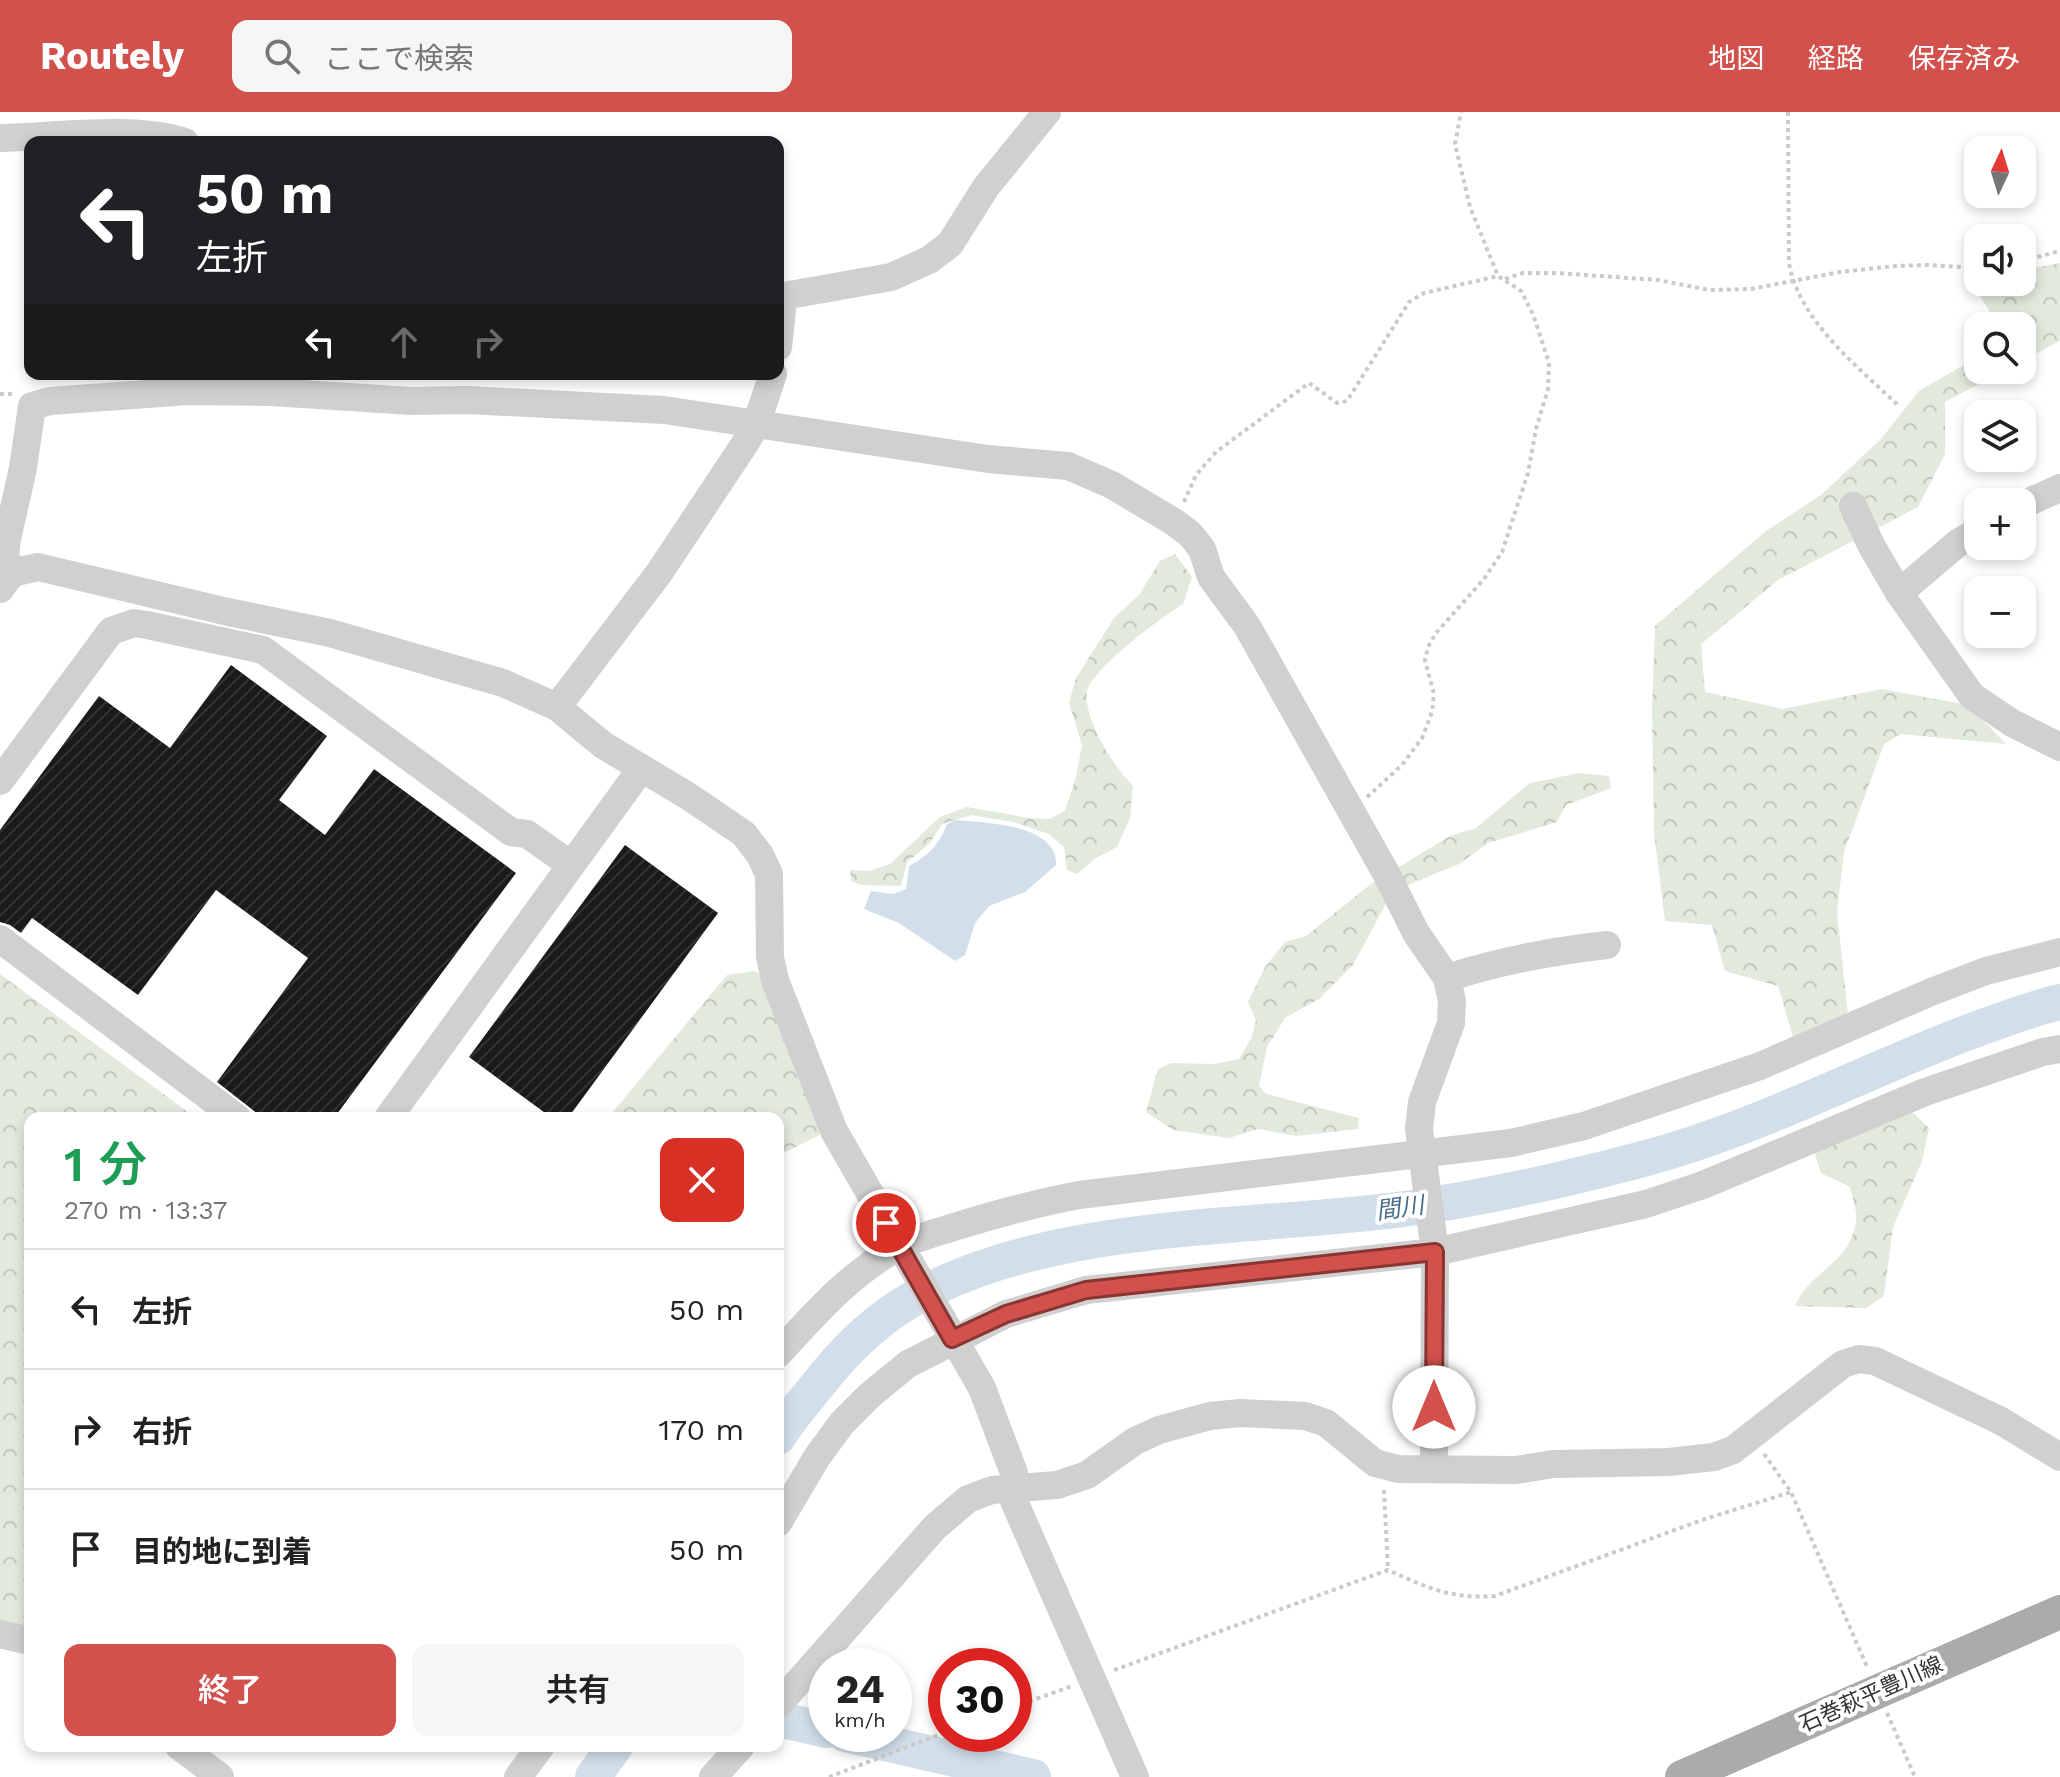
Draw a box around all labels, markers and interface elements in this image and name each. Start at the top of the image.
search box [232,20,792,92]
text: Routely [40,34,184,78]
icon: search [260,34,304,78]
text: ここで検索 [324,41,474,76]
text: 地図 [1708,42,1764,75]
text: 経路 [1808,42,1864,75]
text: 保存済み [1908,42,2020,75]
north arrow [1964,136,2036,208]
map controls [1964,136,2036,648]
text: 50 m [196,161,333,227]
icon: left [64,168,168,272]
button: sound [1964,224,2036,296]
text: 左折 [196,237,268,279]
button: search [1964,312,2036,384]
icon: left [298,320,342,364]
icon: ahead [382,320,426,364]
icon: right [466,320,510,364]
button: layers [1964,400,2036,472]
button: + [1964,488,2036,560]
button: − [1964,576,2036,648]
text: 1 分 [64,1136,147,1193]
button: close [660,1138,744,1222]
pin [852,1189,920,1257]
water label: 間川 [1374,1190,1429,1225]
text: 270 m · 13:37 [64,1195,227,1225]
icon: arrive [864,1201,908,1245]
icon: left [64,1287,108,1331]
text: 50 m [669,1292,744,1327]
text: 左折 [132,1294,192,1329]
position arrow [1392,1365,1476,1449]
icon: right [64,1407,108,1451]
text: 170 m [659,1412,744,1447]
text: 右折 [132,1414,192,1449]
icon: arrive [64,1527,108,1571]
text: 50 m [669,1532,744,1567]
text: 目的地に到着 [132,1534,312,1569]
button: 終了 [64,1644,396,1736]
button: 共有 [412,1644,744,1736]
speed limit sign: 30 [928,1648,1032,1752]
street label: 石巻萩平豊川線 [1796,1651,1946,1737]
text: 24 [835,1666,885,1713]
text: km/h [834,1708,886,1732]

